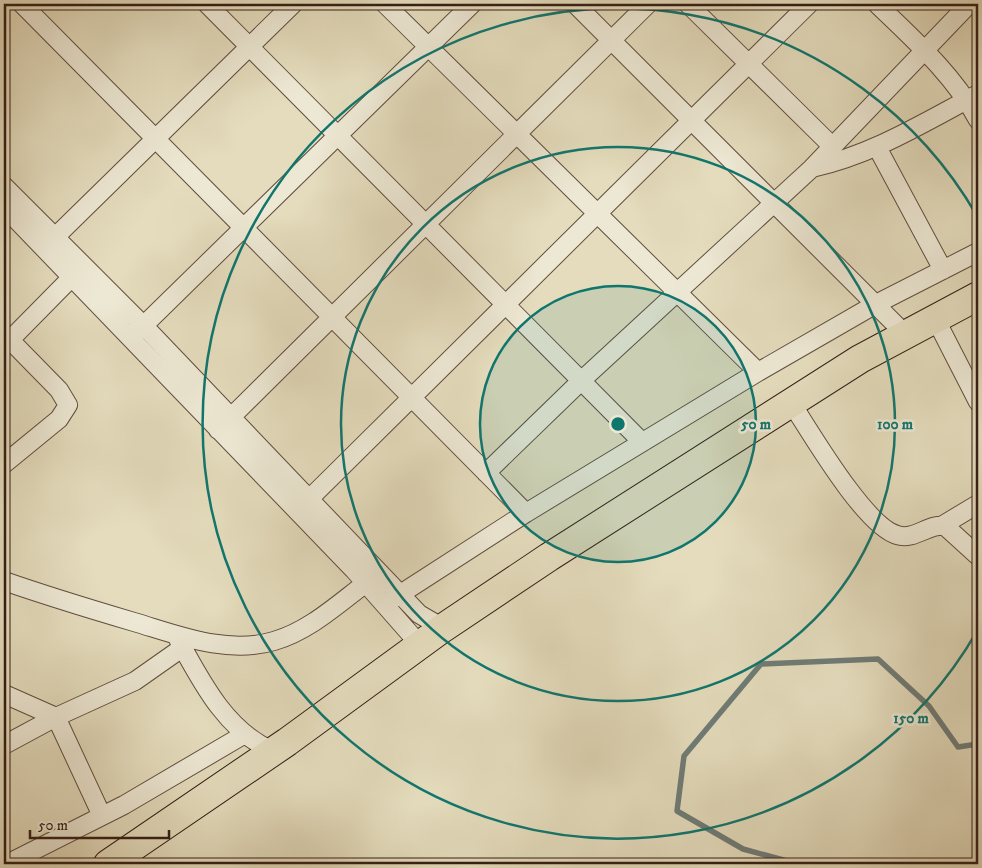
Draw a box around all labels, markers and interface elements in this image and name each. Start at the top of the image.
centre of rings [609,415,627,433]
text: 50 m [740,415,772,434]
text: 100 m [877,415,914,434]
text: 150 m [893,709,929,728]
scale bar [30,808,169,840]
text: 50 m [38,816,68,835]

